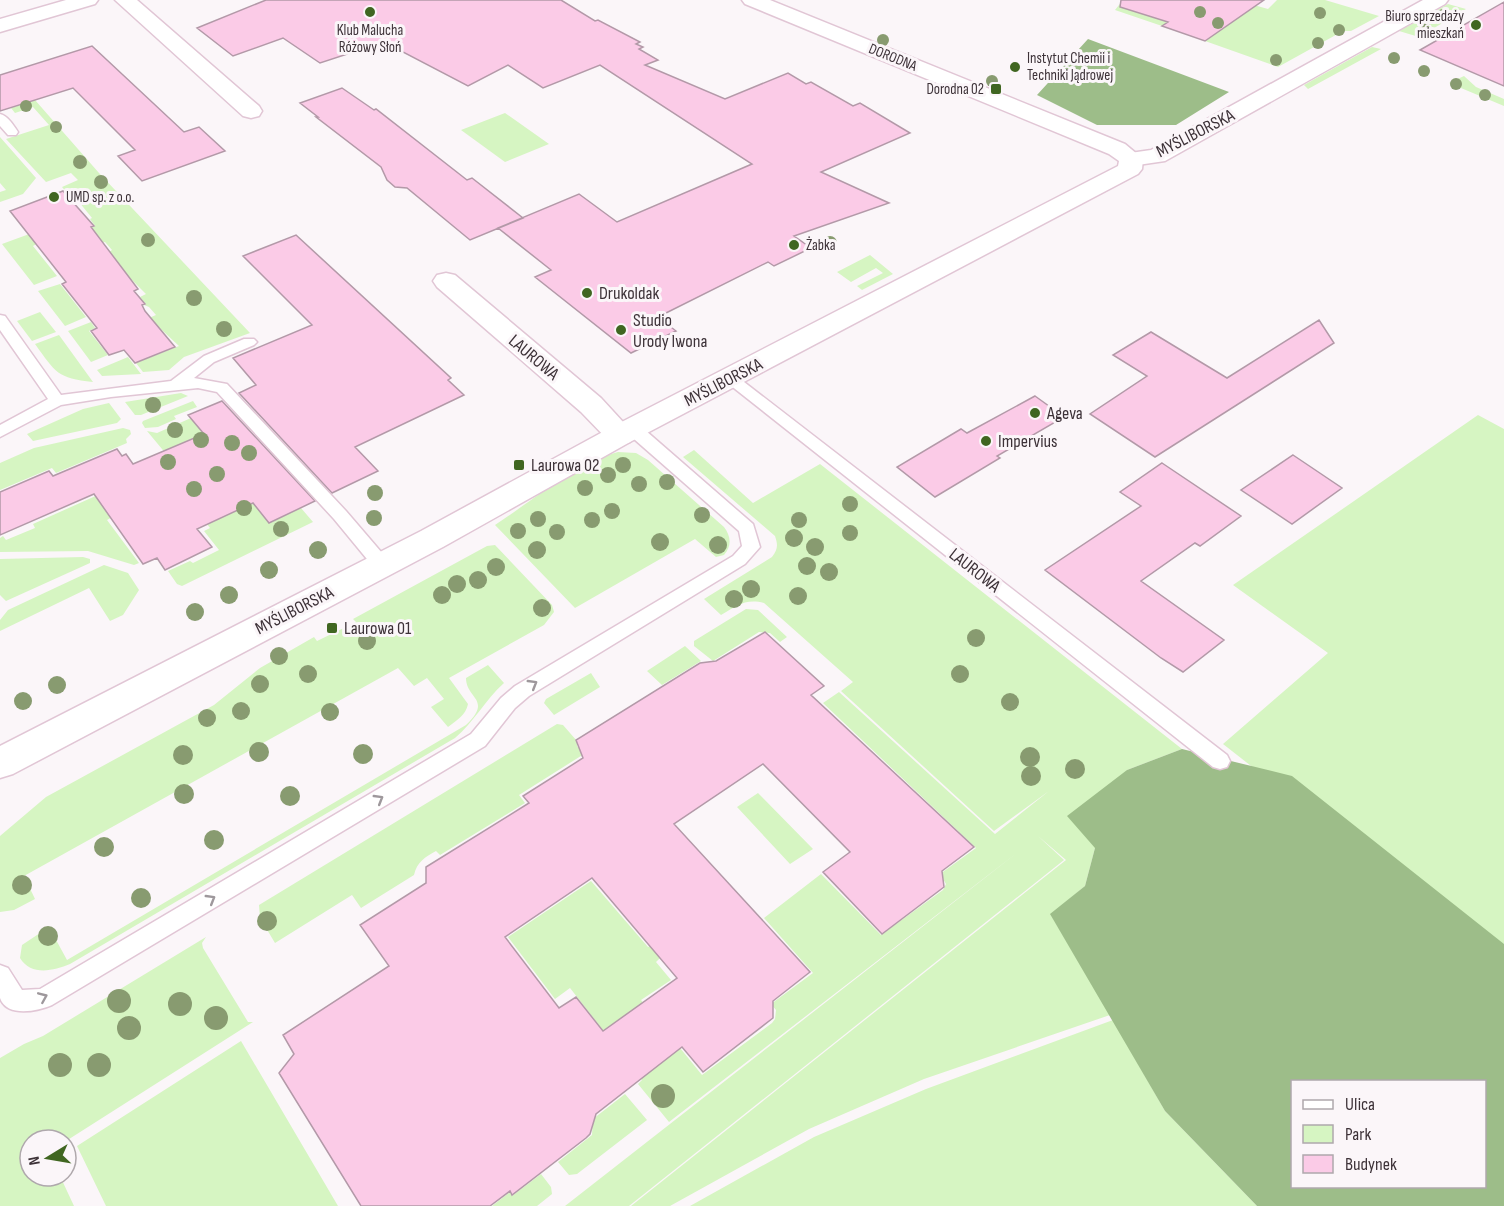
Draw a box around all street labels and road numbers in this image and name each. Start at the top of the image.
street label: DORODNA [866,39,920,76]
street label: MYŚLIBORSKA [1153,105,1238,162]
street label: LAUROWA [504,330,563,385]
street label: MYŚLIBORSKA [681,354,766,411]
street label: LAUROWA [945,544,1005,597]
street label: MYŚLIBORSKA [252,582,337,639]

